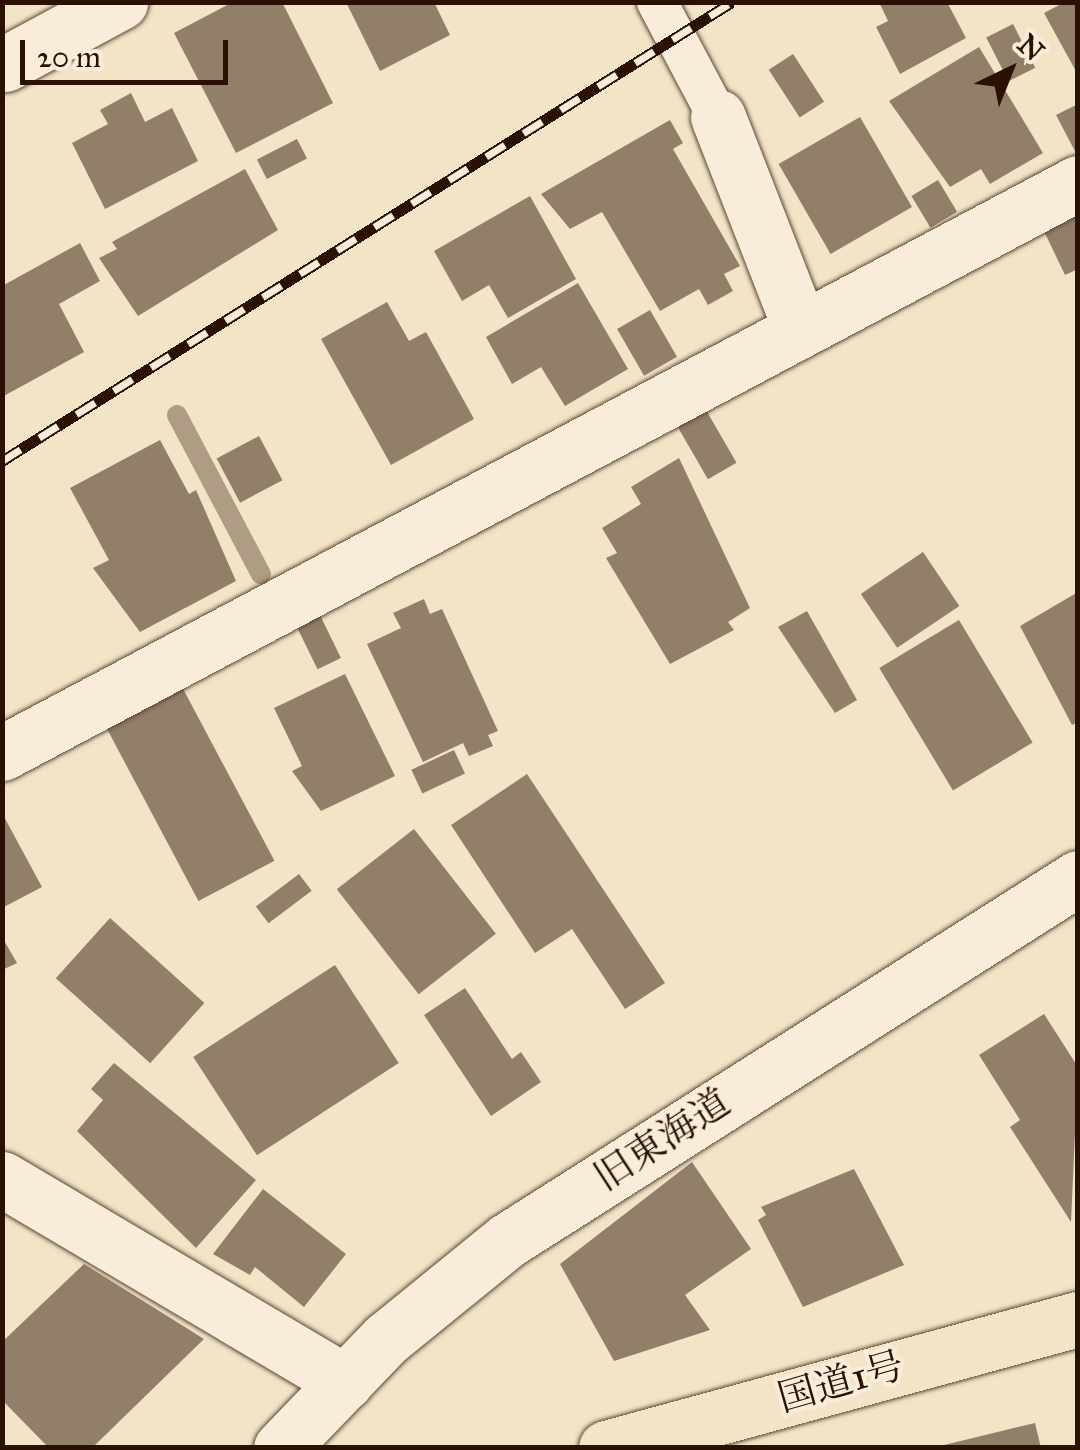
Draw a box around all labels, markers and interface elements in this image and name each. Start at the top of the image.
scale bar [25,20,232,82]
north arrow [960,20,1060,120]
text: N [1010,27,1051,69]
text: 20 m [37,39,101,75]
street label: 旧東海道 [586,1079,738,1201]
street label: 国道1号 [773,1342,909,1422]

